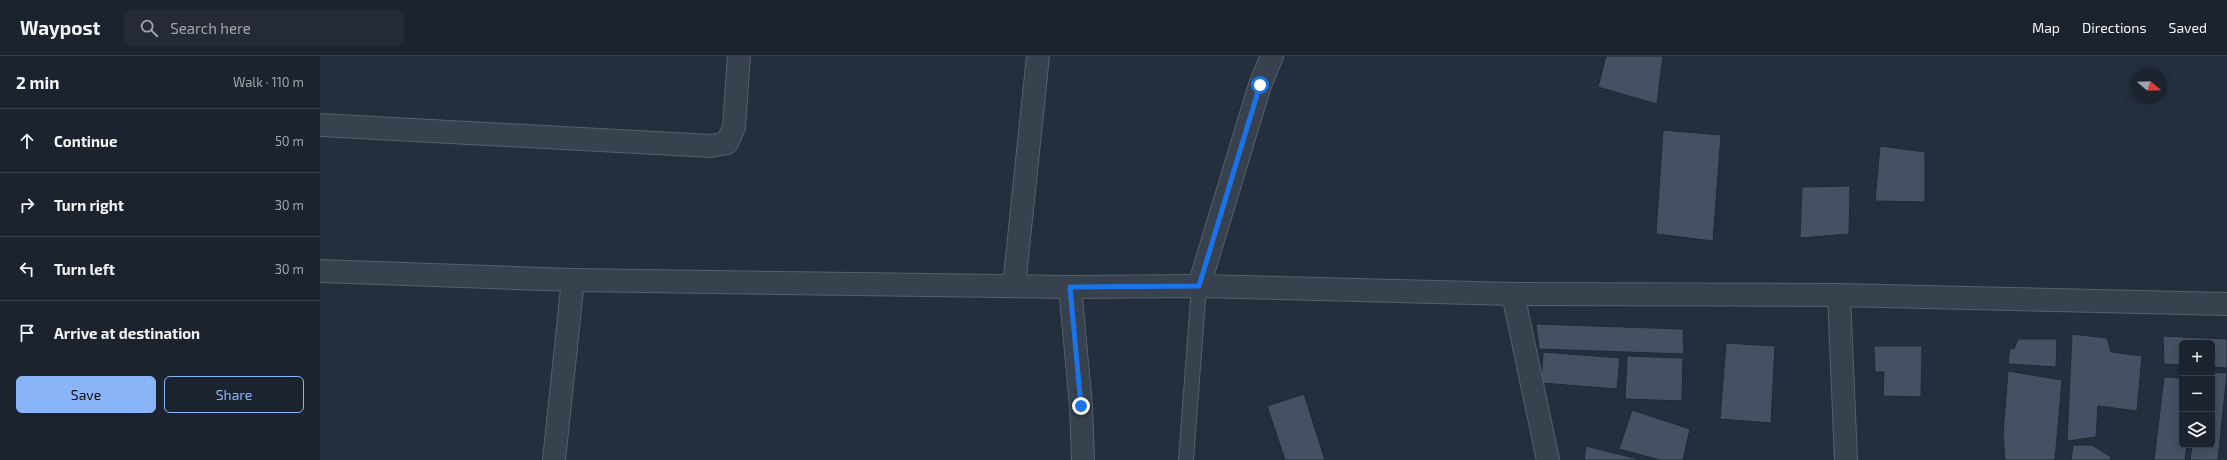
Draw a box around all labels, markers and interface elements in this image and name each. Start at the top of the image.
search box [124,10,404,46]
text: Waypost [20,16,100,39]
icon: search [138,17,160,39]
text: Search here [170,19,251,37]
text: Map [2032,19,2060,36]
text: Directions [2082,19,2147,36]
text: Saved [2169,19,2207,36]
north arrow [2131,68,2167,104]
text: 2 min [16,72,59,92]
text: Walk · 110 m [233,74,304,90]
route start [1251,76,1269,94]
icon: ahead [16,130,38,152]
text: Continue [54,132,117,150]
text: 50 m [275,133,304,149]
icon: right [16,194,38,216]
text: Turn right [54,196,124,214]
text: 30 m [275,197,304,213]
icon: left [16,258,38,280]
text: Turn left [54,260,115,278]
text: 30 m [275,261,304,277]
icon: arrive [16,322,38,344]
text: Arrive at destination [54,324,200,342]
map controls [2179,340,2215,448]
button: + [2179,340,2215,376]
button: Save [16,376,156,413]
button: Share [164,376,304,413]
button: − [2179,376,2215,412]
route end [1072,397,1090,415]
button: layers [2179,412,2215,448]

